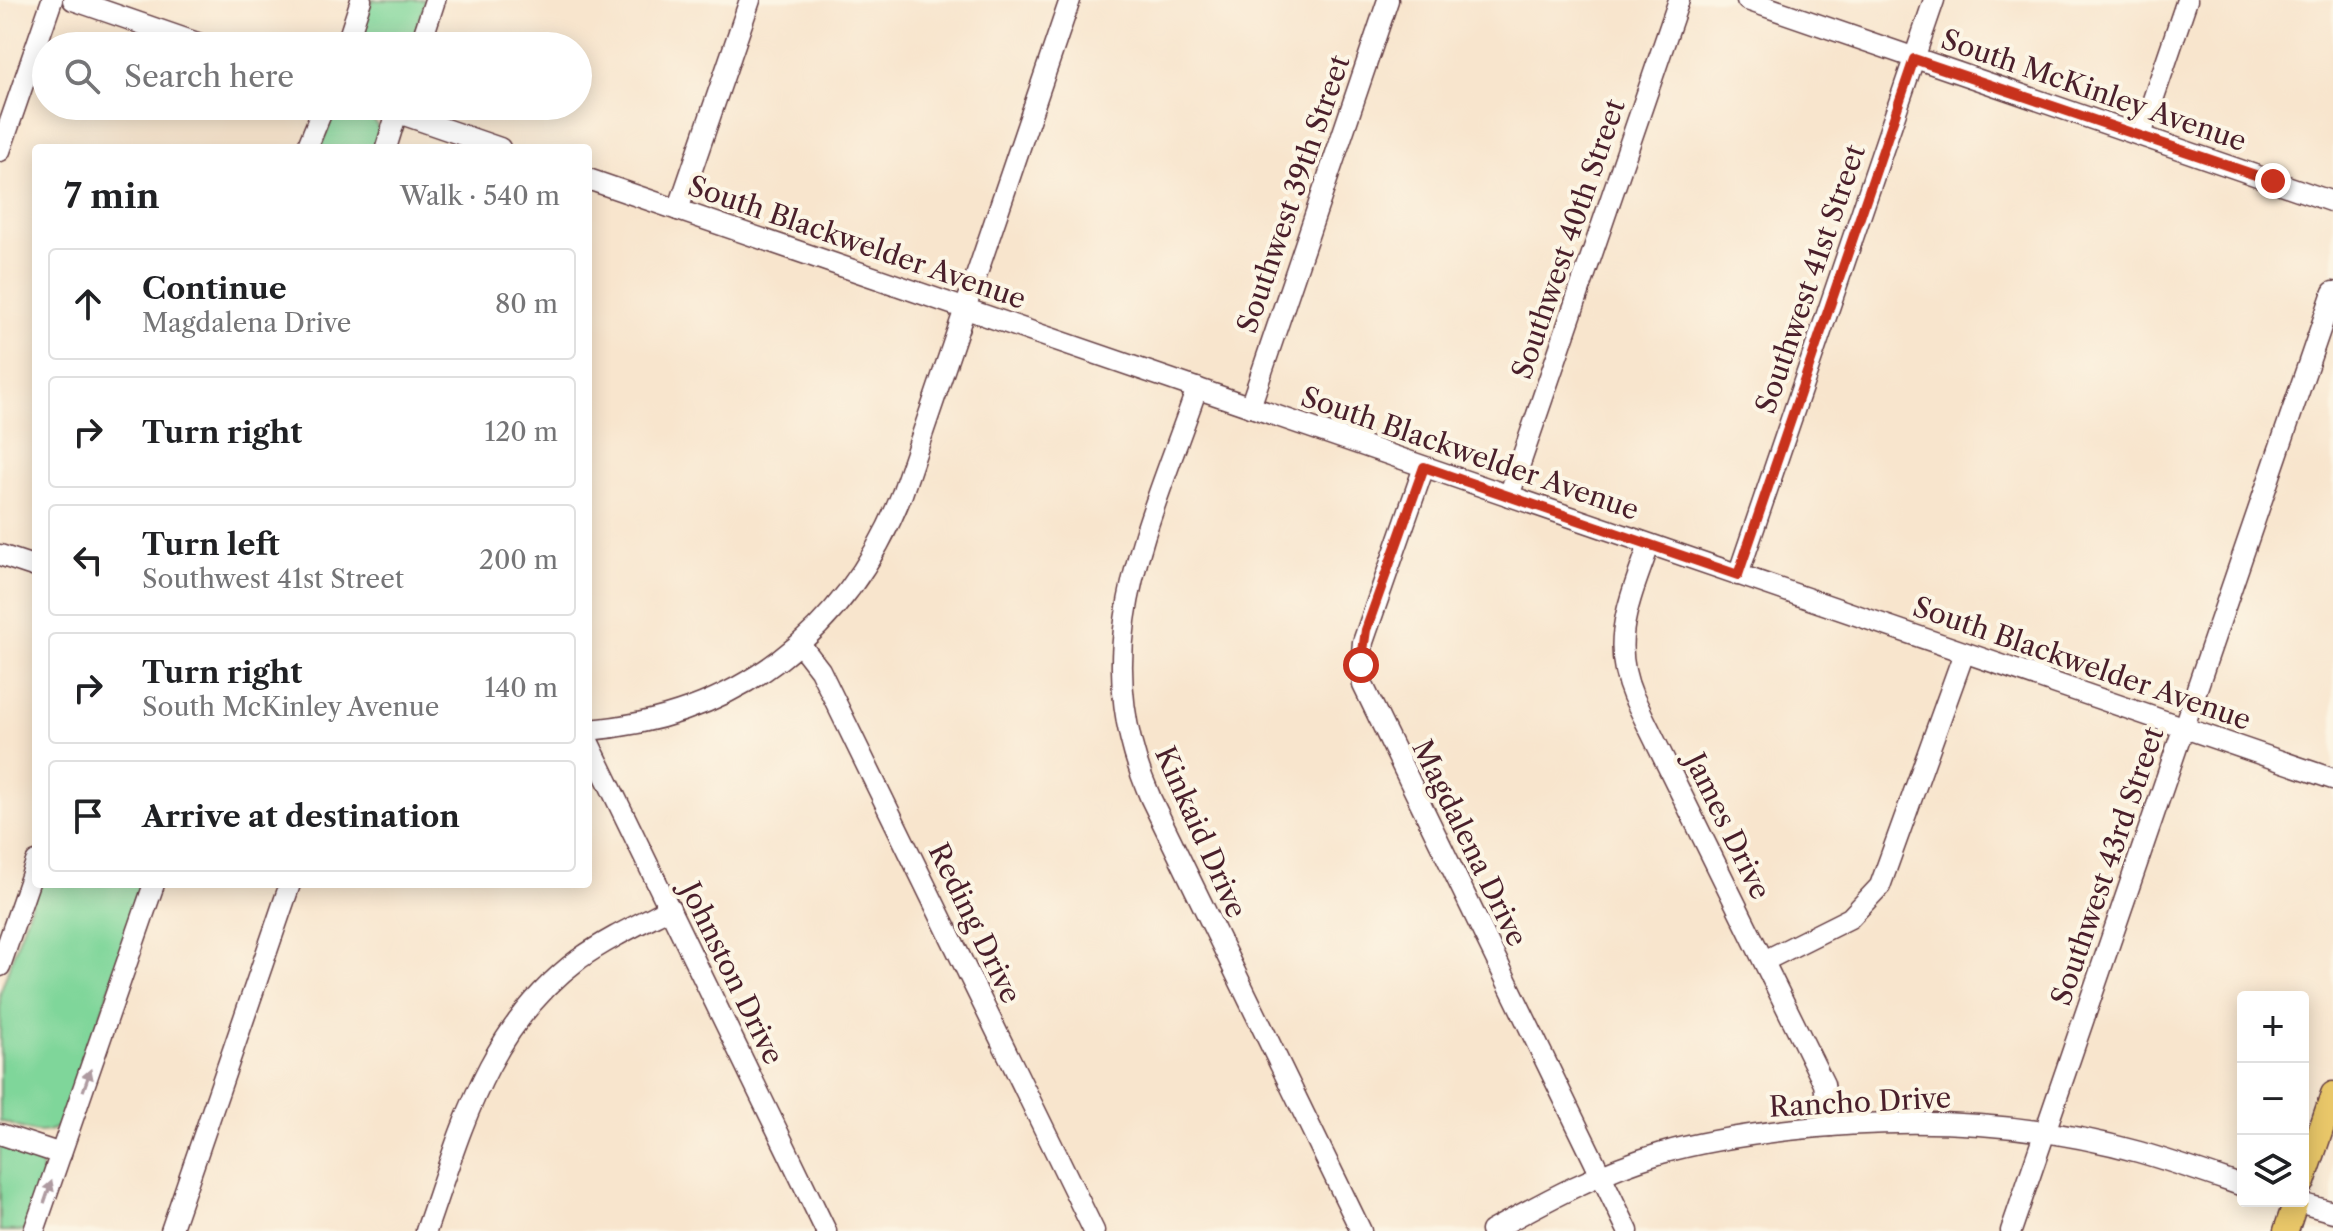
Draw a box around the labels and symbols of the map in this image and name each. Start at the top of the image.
street label: South McKinley Avenue [1937,22,2251,158]
street label: Southwest 39th Street [1229,51,1357,337]
street label: Southwest 40th Street [1504,95,1632,383]
street label: Southwest 41st Street [1748,140,1872,418]
route end [2255,163,2291,199]
street label: South Blackwelder Avenue [684,168,1030,316]
street label: South Blackwelder Avenue [1297,379,1643,527]
street label: South Blackwelder Avenue [1909,589,2255,737]
route start [1343,647,1379,683]
street label: Southwest 43rd Street [2043,722,2171,1010]
street label: Magdalena Drive [1405,734,1535,952]
street label: Kinkaid Drive [1148,741,1254,923]
street label: James Drive [1676,744,1778,905]
street label: Reding Drive [922,837,1028,1009]
street label: Johnston Drive [671,873,791,1070]
one-way arrow [81,1068,93,1092]
street label: Rancho Drive [1768,1080,1952,1124]
one-way arrow [42,1180,54,1204]

